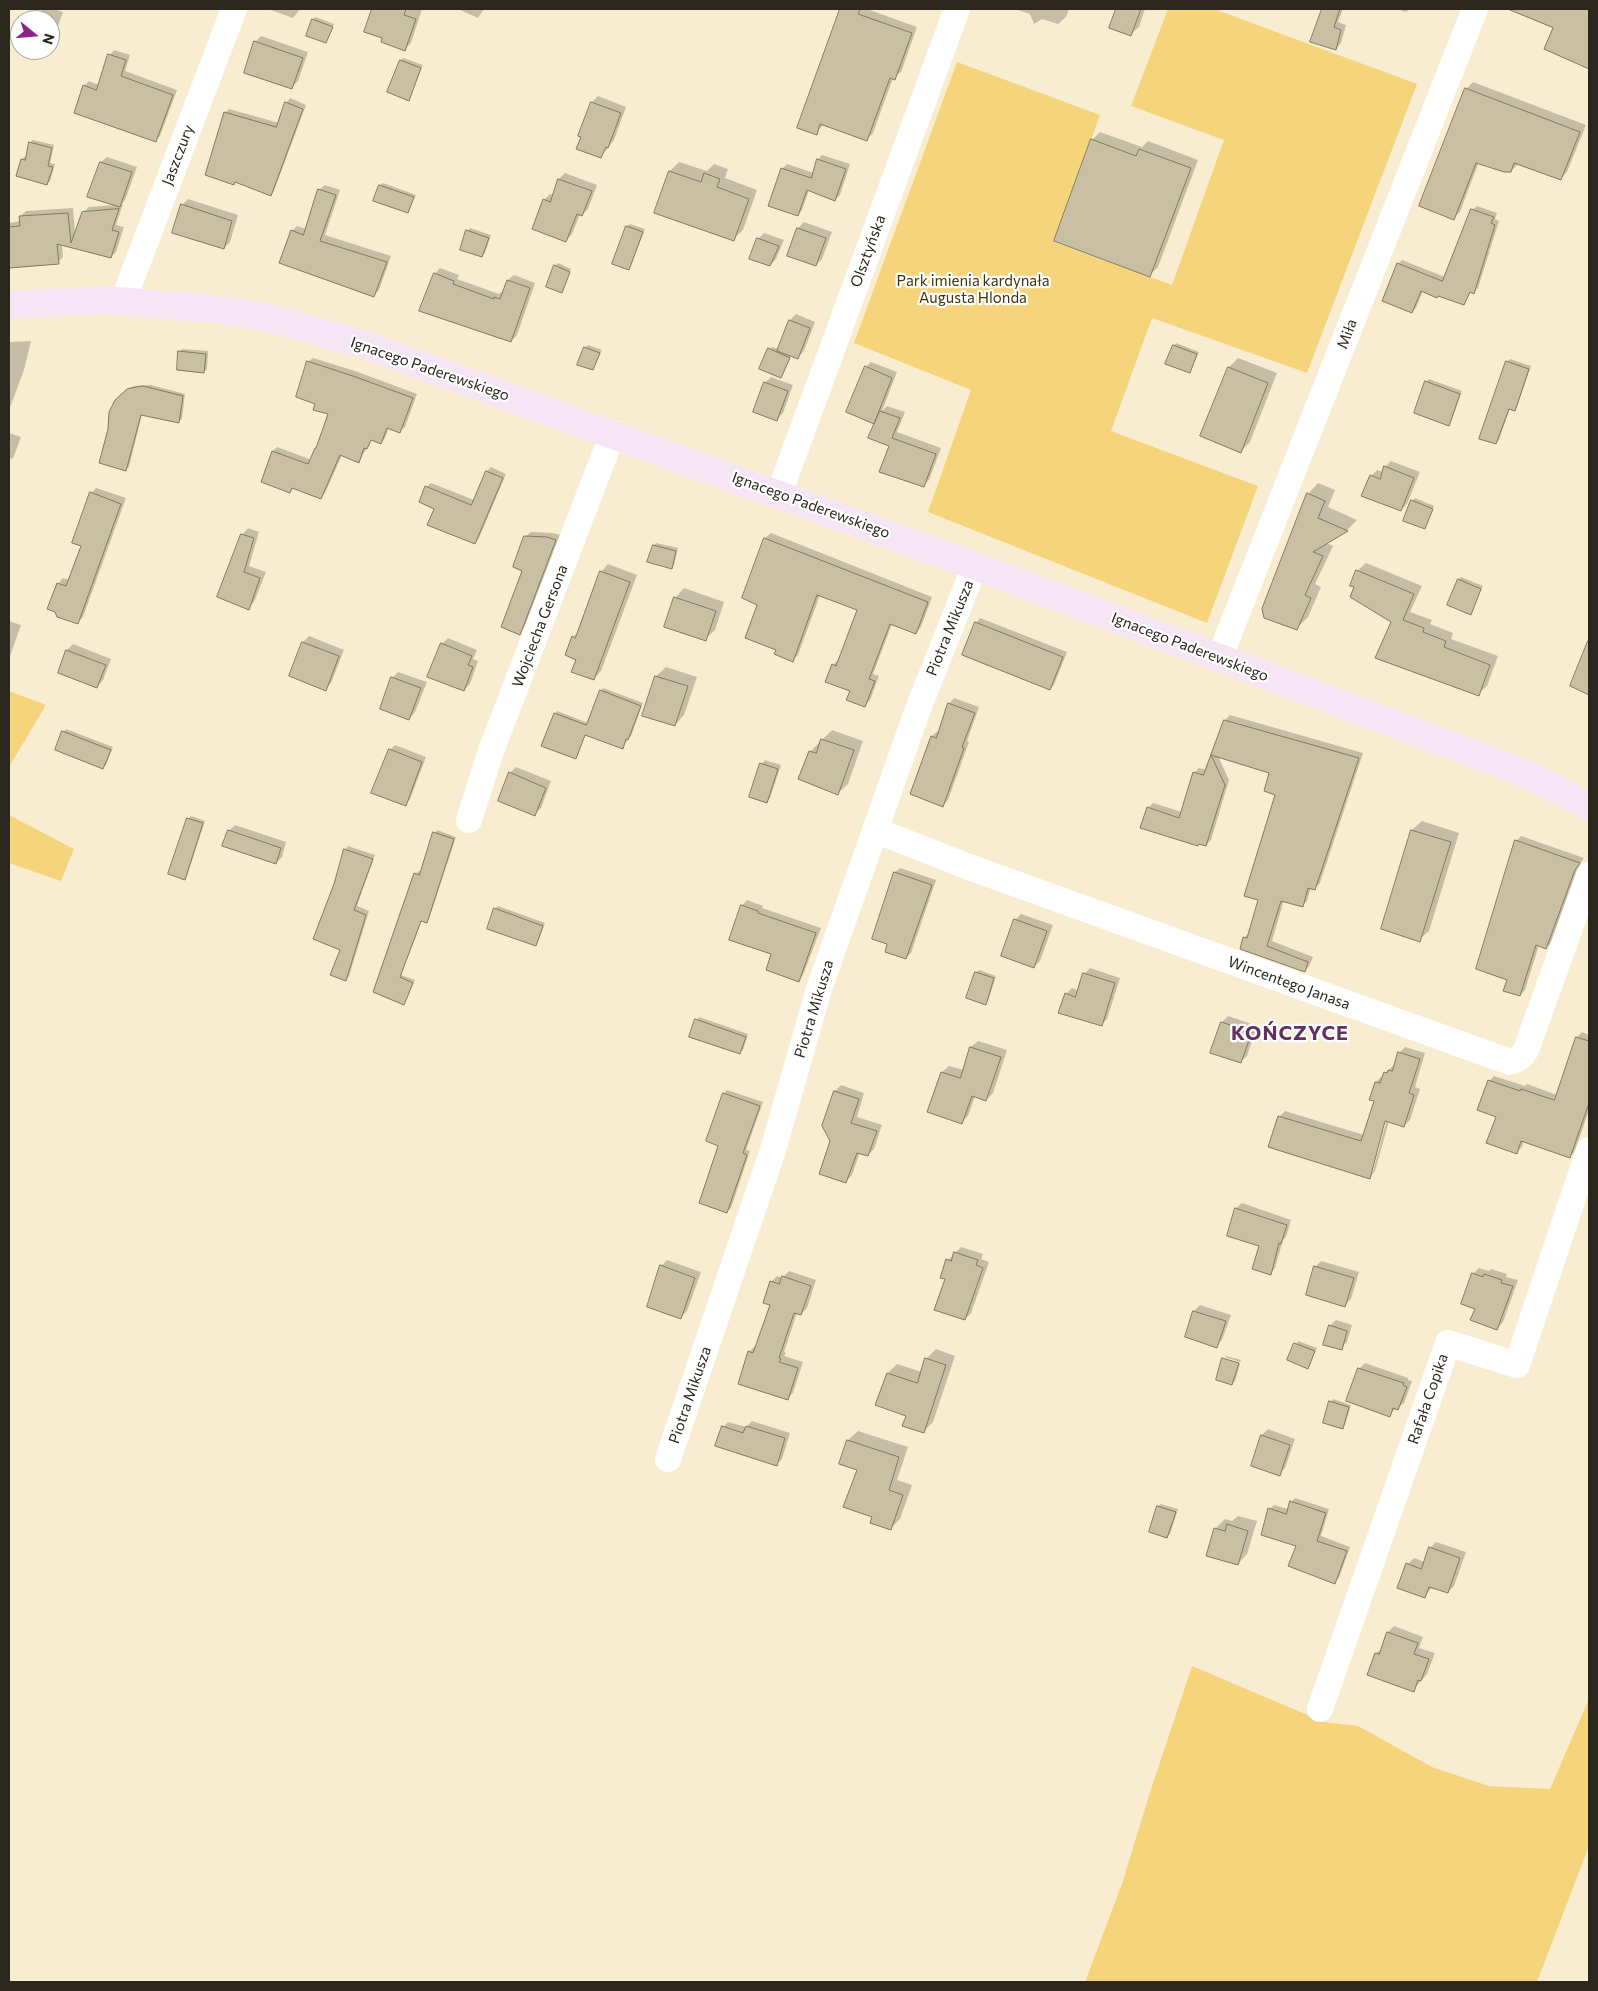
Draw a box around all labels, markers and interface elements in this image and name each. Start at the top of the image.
north arrow [10,10,60,60]
text: N [39,32,59,47]
street label: Jaszczury [158,122,198,188]
street label: Olsztyńska [847,212,889,290]
park label: Park imienia kardynała Augusta Hlonda [896,272,1050,307]
street label: Miła [1333,316,1361,352]
street label: Ignacego Paderewskiego [348,333,512,405]
street label: Ignacego Paderewskiego [730,468,892,542]
street label: Wojciecha Gersona [508,562,572,690]
street label: Piotra Mikusza [923,577,977,679]
street label: Ignacego Paderewskiego [1109,609,1271,685]
street label: Wincentego Janasa [1225,953,1353,1013]
street label: Piotra Mikusza [791,958,837,1060]
district label: KOŃCZYCE [1230,1021,1350,1045]
street label: Piotra Mikusza [665,1344,715,1446]
street label: Rafała Copika [1404,1351,1452,1447]

